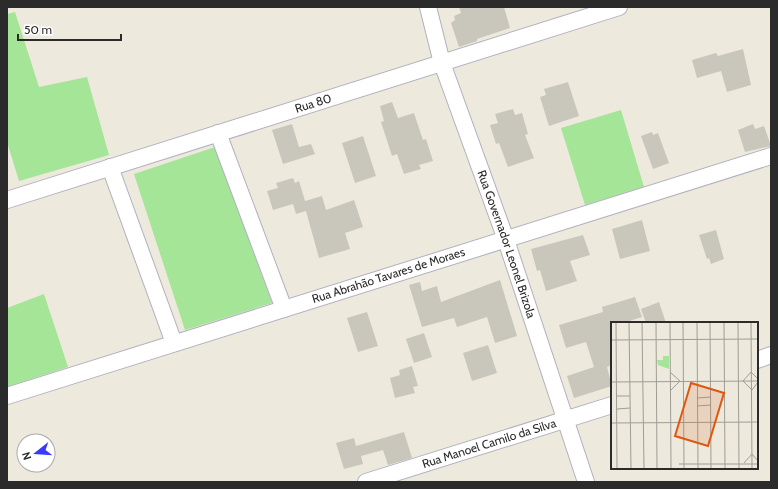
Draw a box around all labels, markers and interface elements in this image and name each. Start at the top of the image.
scale bar [18,16,121,42]
text: 50 m [24,22,52,37]
street label: Rua 80 [293,90,333,116]
street label: Rua Governador Leonel Brizola [474,168,539,320]
street label: Rua Abrahão Tavares de Moraes [310,244,467,306]
inset map [611,322,758,469]
street label: Rua Manoel Camilo da Silva [420,415,558,471]
north arrow [16,433,56,473]
text: N [19,450,34,462]

